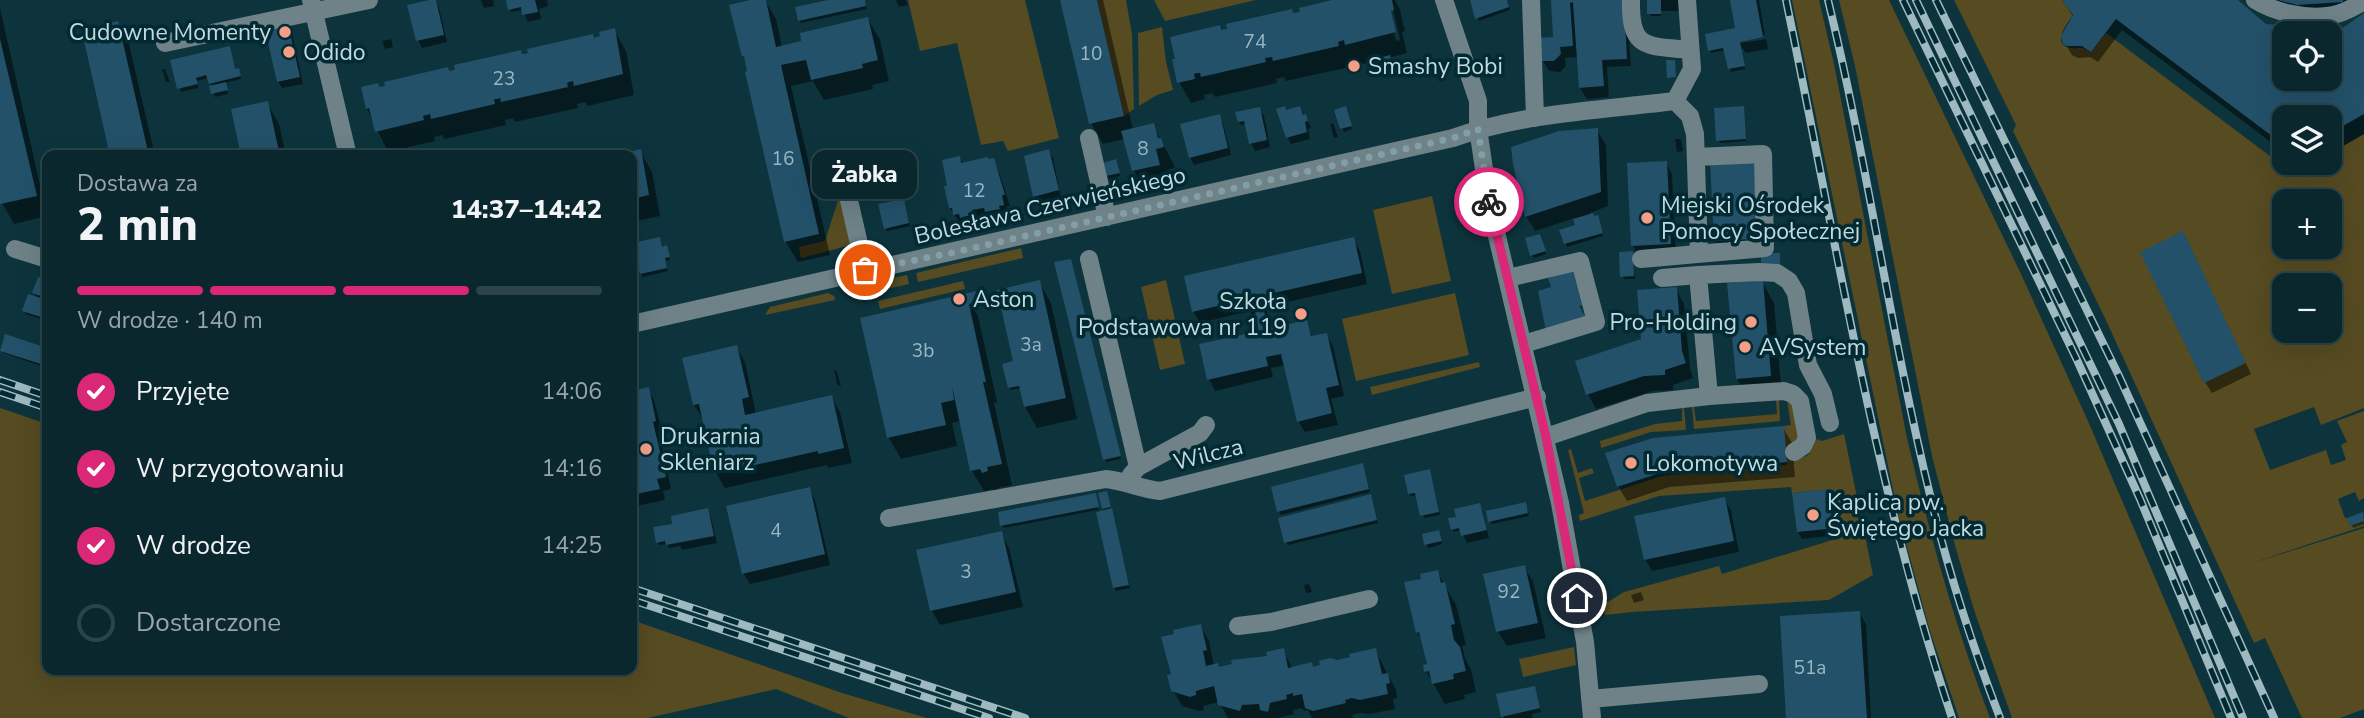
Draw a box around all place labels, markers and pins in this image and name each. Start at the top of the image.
place label: Cudowne Momenty [69,17,271,48]
marker: Cudowne Momenty [277,24,293,40]
place label: Odido [303,37,366,68]
marker: Odido [281,44,297,60]
place label: Smashy Bobi [1368,51,1503,82]
marker: Smashy Bobi [1346,58,1362,74]
callout: Żabka [812,151,917,200]
place label: Miejski Ośrodek Pomocy Społecznej [1661,190,1860,247]
marker: Miejski Ośrodek Pomocy Społecznej [1639,210,1655,226]
pin [835,240,895,300]
place label: Aston [973,284,1034,315]
place label: Szkoła Podstawowa nr 119 [1078,286,1287,343]
marker: Aston [951,291,967,307]
marker: Szkoła Podstawowa nr 119 [1293,306,1309,322]
place label: Pro-Holding [1609,307,1737,338]
marker: Pro-Holding [1743,314,1759,330]
place label: AVSystem [1759,332,1867,363]
marker: AVSystem [1737,339,1753,355]
place label: Drukarnia Skleniarz [660,421,761,478]
marker: Drukarnia Skleniarz [638,441,654,457]
place label: Lokomotywa [1645,448,1778,479]
marker: Lokomotywa [1623,455,1639,471]
place label: Kaplica pw. Świętego Jacka [1827,487,1984,544]
marker: Kaplica pw. Świętego Jacka [1805,507,1821,523]
pin [1547,568,1607,628]

